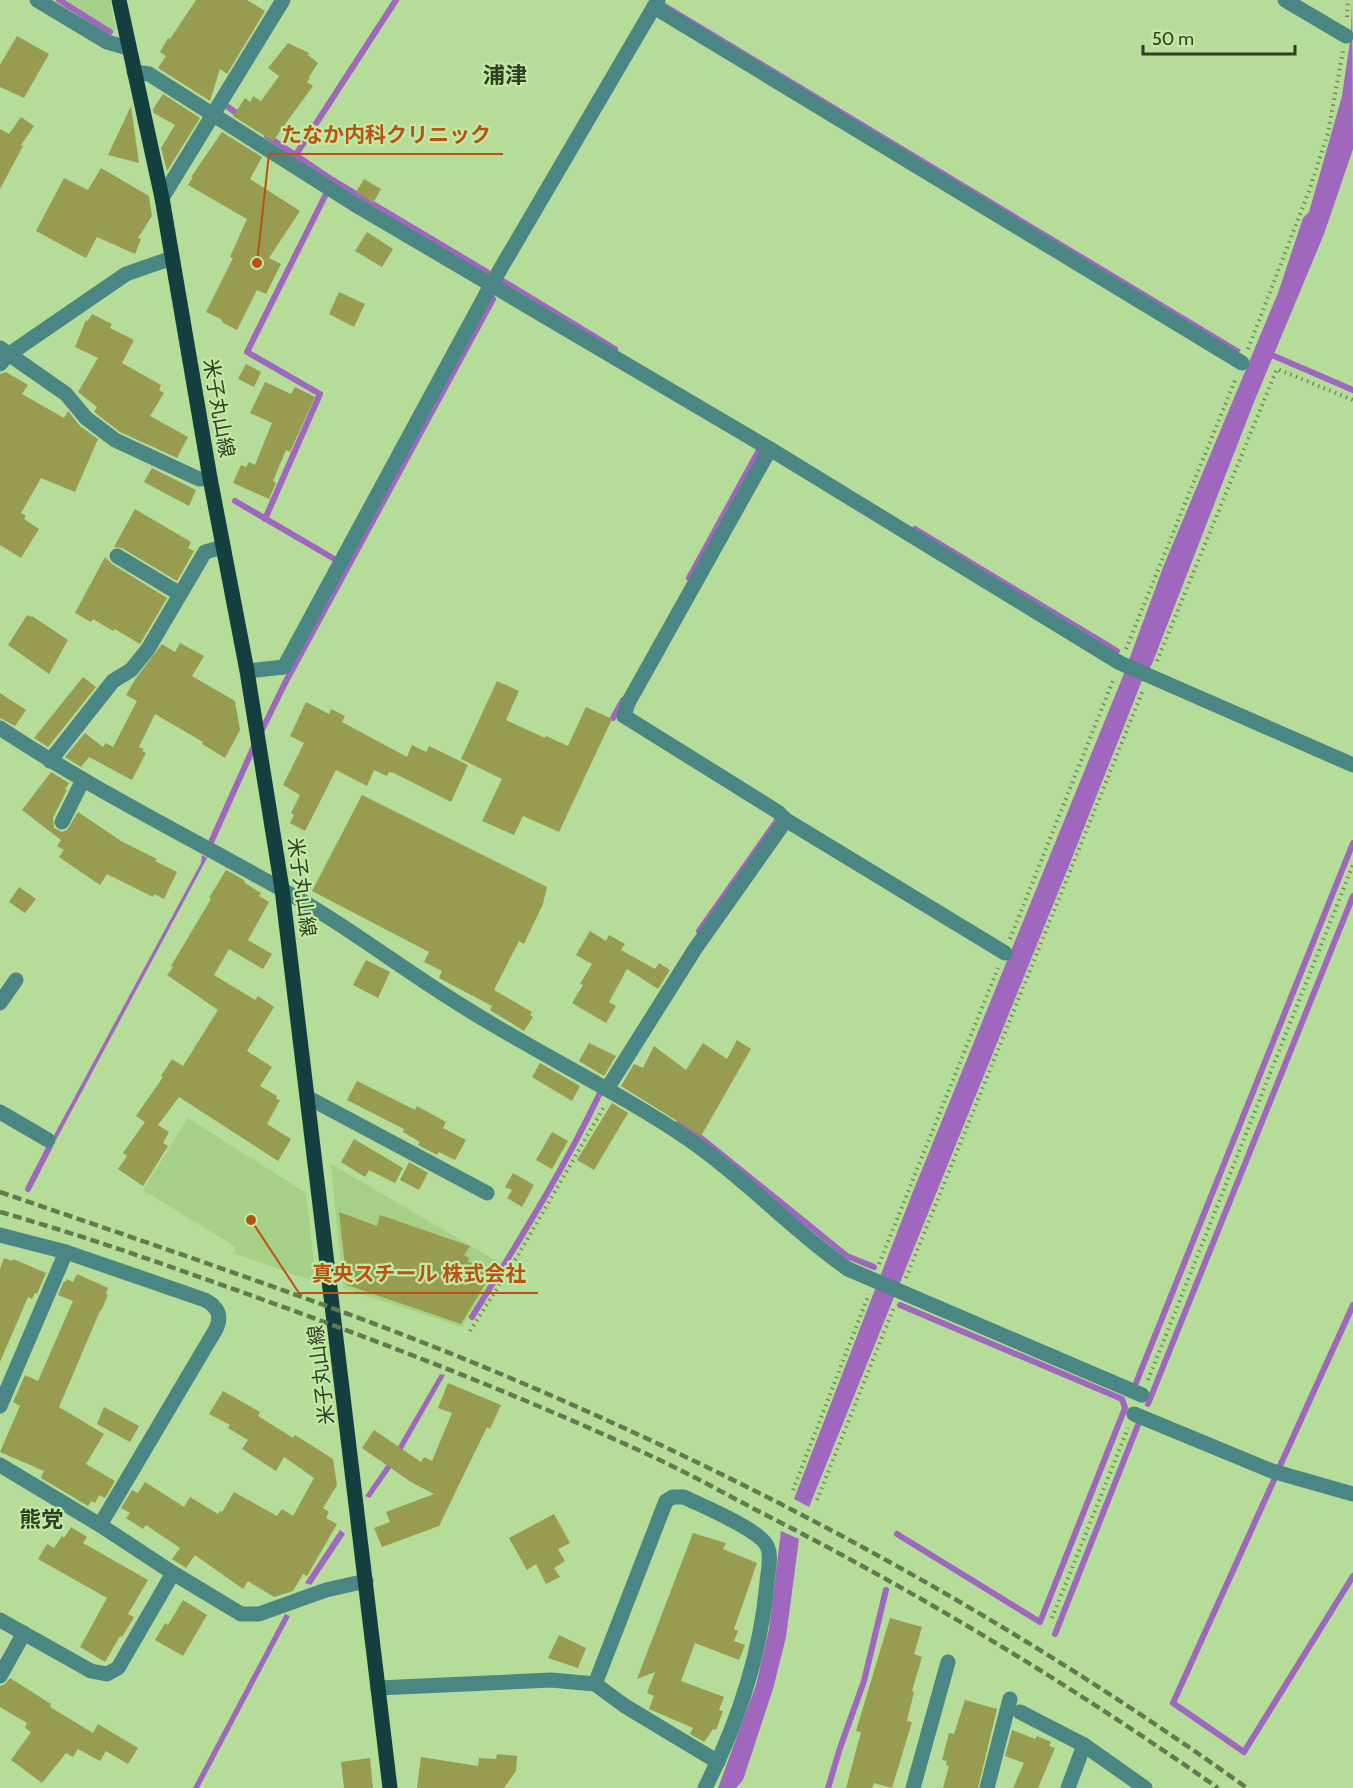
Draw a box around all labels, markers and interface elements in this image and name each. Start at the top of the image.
scale bar [1143,18,1294,56]
text: 50 m [1152,28,1194,50]
district label: 浦津 [483,62,527,89]
callout: たなか内科クリニック [269,115,503,154]
text: たなか内科クリニック [281,122,491,147]
street label: 米子丸山線 [198,357,240,459]
street label: 米子丸山線 [283,836,321,938]
callout: 真央スチール 株式会社 [299,1254,538,1293]
text: 真央スチール 株式会社 [312,1261,526,1286]
street label: 米子丸山線 [303,1324,339,1426]
district label: 熊党 [19,1506,63,1533]

